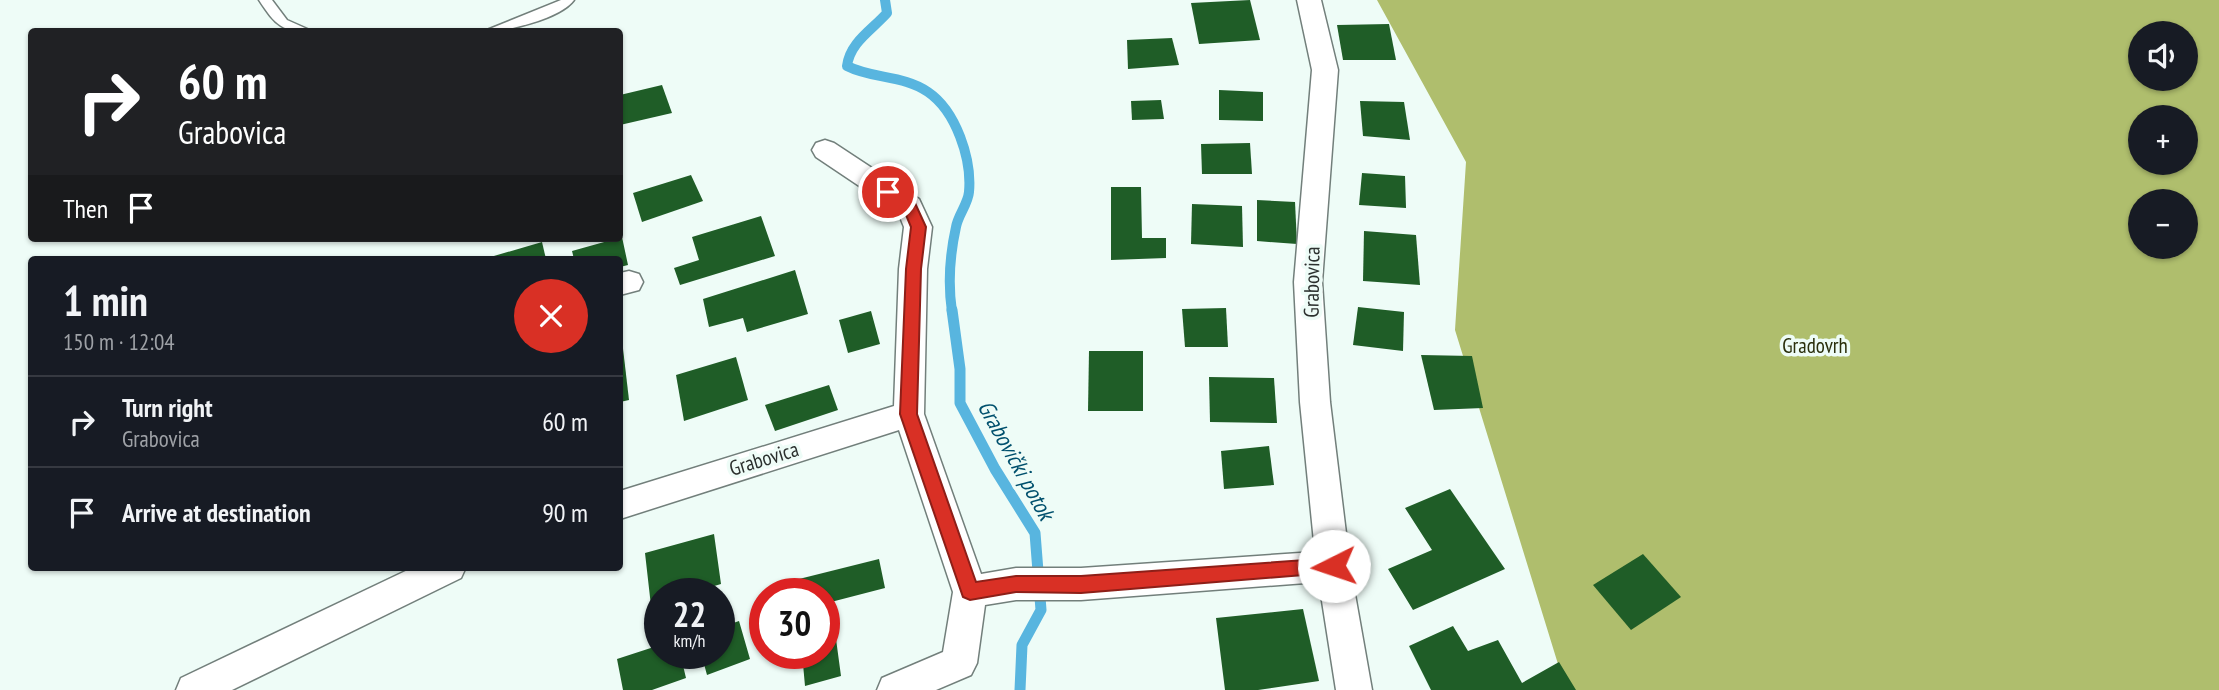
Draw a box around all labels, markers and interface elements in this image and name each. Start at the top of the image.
map controls [2128,21,2198,259]
button: sound [2128,21,2198,91]
text: 60 m [178,49,267,113]
icon: right [63,56,154,147]
button: + [2128,105,2198,175]
text: Grabovica [178,111,286,153]
pin [858,162,918,222]
icon: arrive [869,173,907,211]
icon: arrive [122,189,160,227]
button: − [2128,189,2198,259]
text: Then [63,192,108,225]
street label: Grabovica [1297,246,1326,318]
text: 1 min [63,273,148,328]
button: close [514,279,588,353]
text: 150 m · 12:04 [63,327,175,356]
park label: Gradovrh [1782,332,1848,359]
text: Turn right [122,391,213,424]
water label: Grabovički potok [972,395,1063,527]
icon: right [63,403,101,441]
text: 60 m [542,405,588,438]
text: Grabovica [122,424,200,453]
street label: Grabovica [726,435,802,482]
icon: arrive [63,494,101,532]
text: Arrive at destination [122,496,311,529]
text: 90 m [542,496,588,529]
position arrow [1297,529,1371,603]
speed limit sign: 30 [749,578,840,669]
text: 22 [673,591,706,637]
text: km/h [674,629,705,652]

